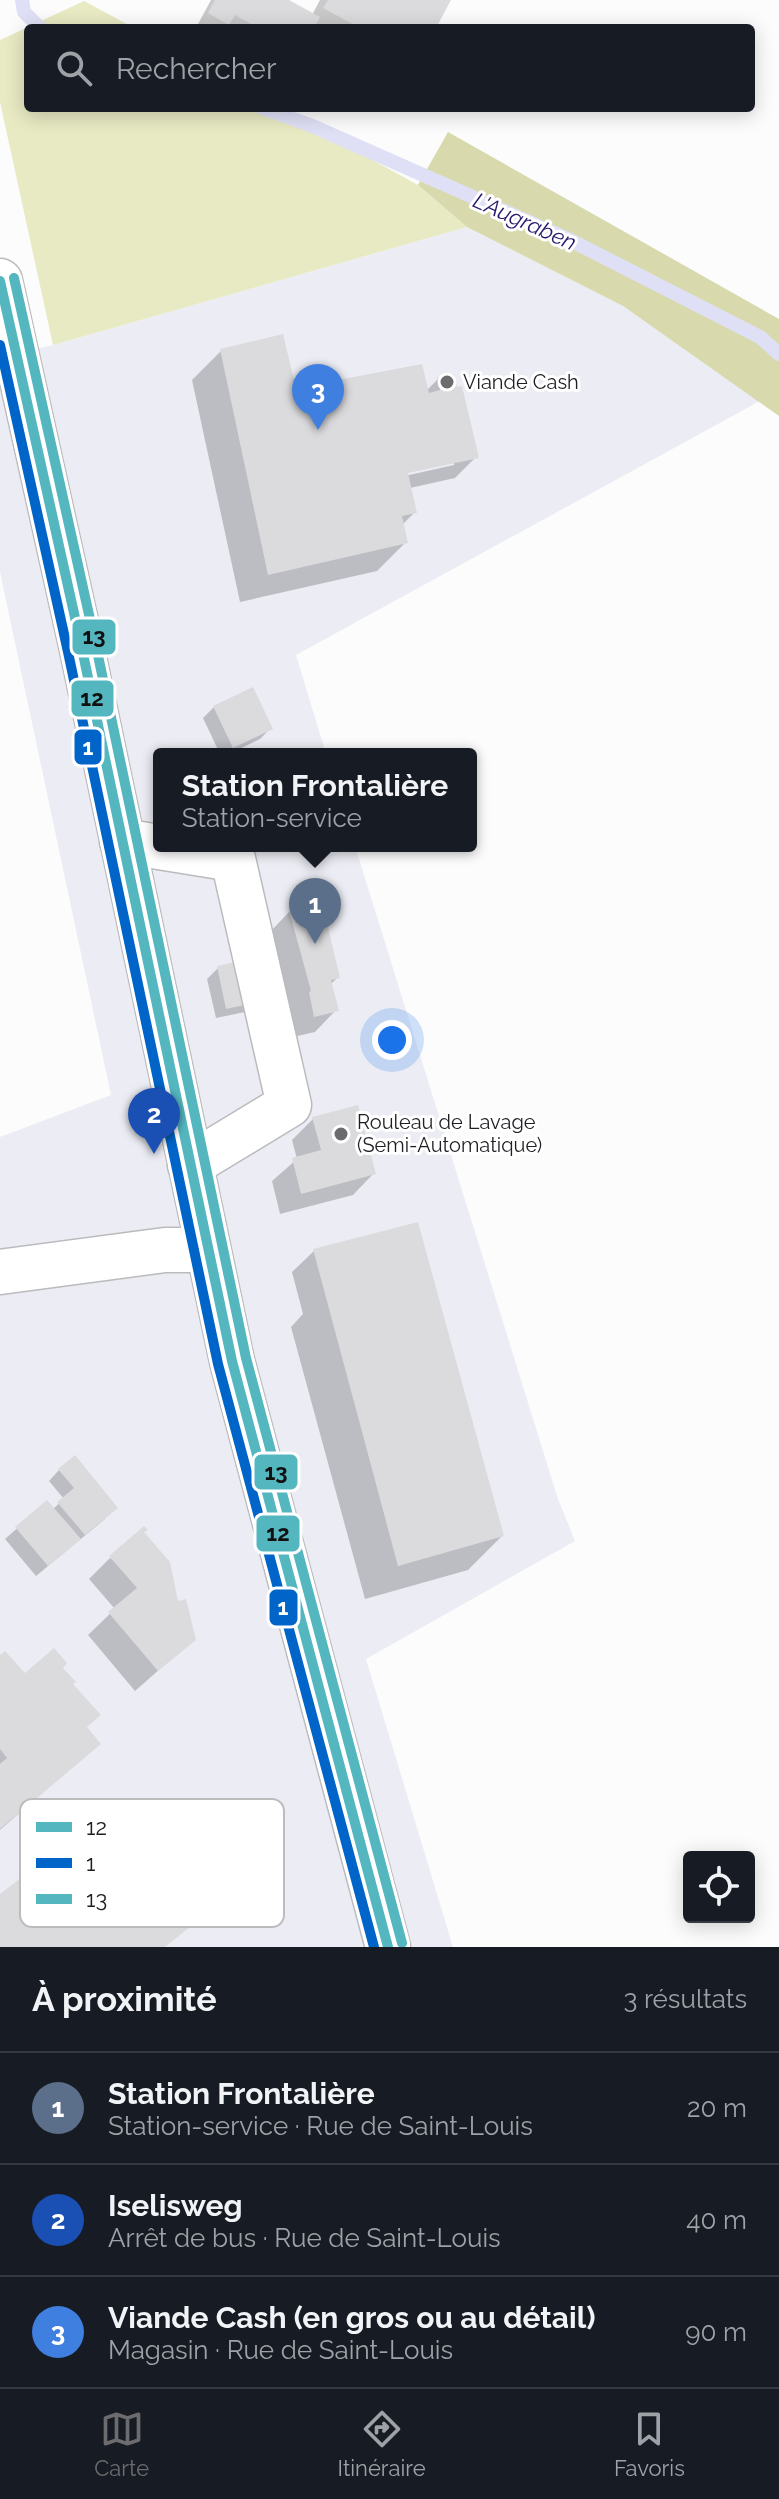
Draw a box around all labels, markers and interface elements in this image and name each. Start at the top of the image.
search box [24,24,755,112]
icon: search [52,46,96,90]
text: Rechercher [116,51,276,86]
water label: L'Augraben [469,187,581,255]
pin: 3 [292,364,344,430]
place label: Viande Cash [463,370,579,394]
marker: Viande Cash [438,373,456,391]
line badge: 13 [71,618,117,656]
text: 13 [82,623,106,649]
line badge: 12 [70,679,115,718]
text: 12 [80,685,104,711]
line badge: 1 [73,728,103,766]
text: 1 [83,734,94,760]
popup [153,748,477,852]
text: Station Frontalière [182,768,448,803]
text: Station-service [182,803,362,833]
pin: 1 [289,878,341,944]
your location [372,1020,412,1060]
pin: 2 [128,1088,180,1154]
place label: Rouleau de Lavage (Semi-Automatique) [357,1110,542,1157]
marker: Rouleau de Lavage (Semi-Automatique) [332,1125,350,1143]
line badge: 13 [253,1453,299,1491]
text: 13 [264,1459,288,1485]
line badge: 12 [255,1514,301,1553]
text: 12 [266,1520,290,1546]
line badge: 1 [268,1588,299,1627]
text: 1 [278,1594,289,1620]
legend [20,1799,284,1927]
text: 12 [86,1814,107,1840]
text: 1 [86,1850,95,1876]
map controls [683,1851,755,1923]
button: locate [683,1851,755,1923]
text: 13 [86,1886,107,1912]
text: À proximité [32,1979,217,2019]
text: 3 résultats [623,1984,747,2014]
text: Station Frontalière [108,2076,375,2111]
text: 1 [52,2093,64,2123]
text: 20 m [687,2093,747,2123]
text: Station-service · Rue de Saint-Louis [108,2111,533,2141]
text: Iselisweg [108,2188,242,2223]
text: 2 [51,2205,65,2235]
text: 40 m [686,2205,747,2235]
text: Arrêt de bus · Rue de Saint-Louis [108,2223,501,2253]
text: Viande Cash (en gros ou au détail) [108,2300,596,2335]
text: 3 [51,2317,65,2347]
text: 90 m [685,2317,747,2347]
text: Magasin · Rue de Saint-Louis [108,2335,453,2365]
tab: Carte [94,2407,149,2481]
tab: Itinéraire [338,2407,426,2481]
tab: Favoris [614,2407,685,2481]

